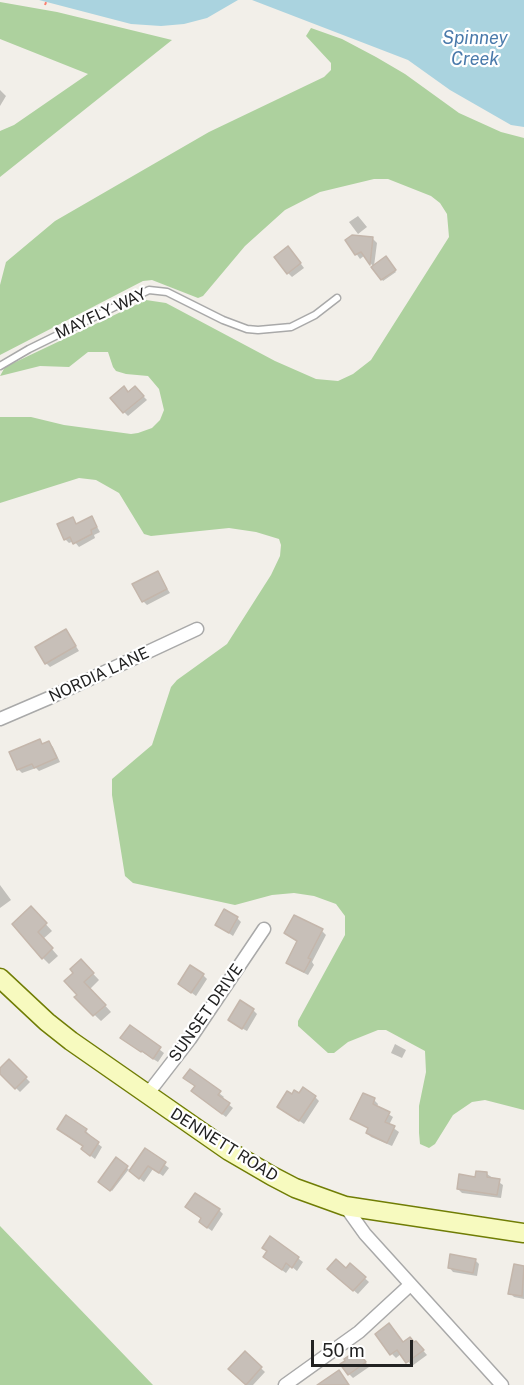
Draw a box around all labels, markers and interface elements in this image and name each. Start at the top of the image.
water label: Spinney Creek [442,27,508,70]
street label: MAYFLY WAY [52,285,150,343]
street label: NORDIA LANE [46,643,152,707]
street label: SUNSET DRIVE [165,960,247,1066]
street label: DENNETT ROAD [167,1104,281,1186]
scale bar [314,1328,416,1366]
text: 50 m [322,1340,365,1361]

